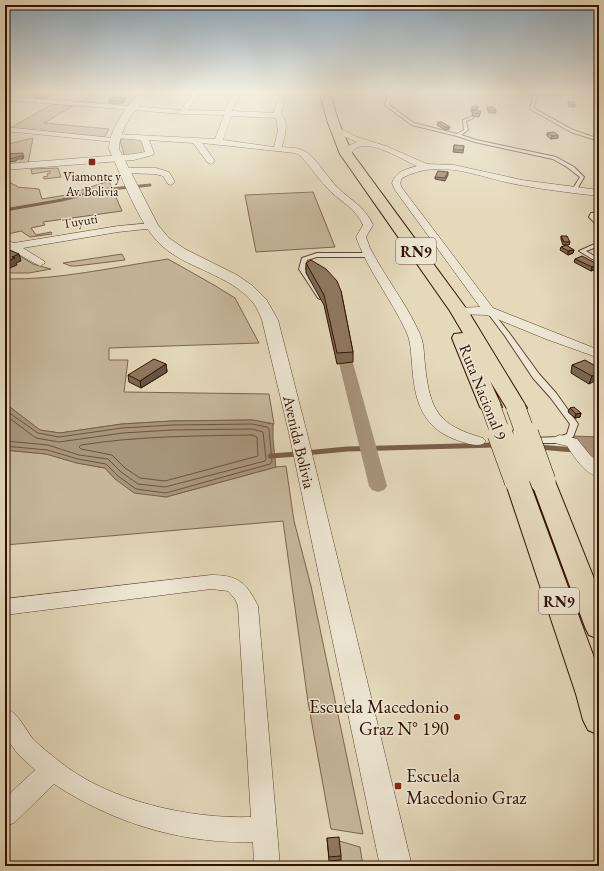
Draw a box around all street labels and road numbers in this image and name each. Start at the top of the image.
street label: Tuyuti [61,210,99,232]
road number: RN9 [396,238,436,264]
street label: Ruta Nacional 9 [454,341,512,443]
street label: Avenida Bolivia [278,392,320,491]
road number: RN9 [539,588,579,614]

